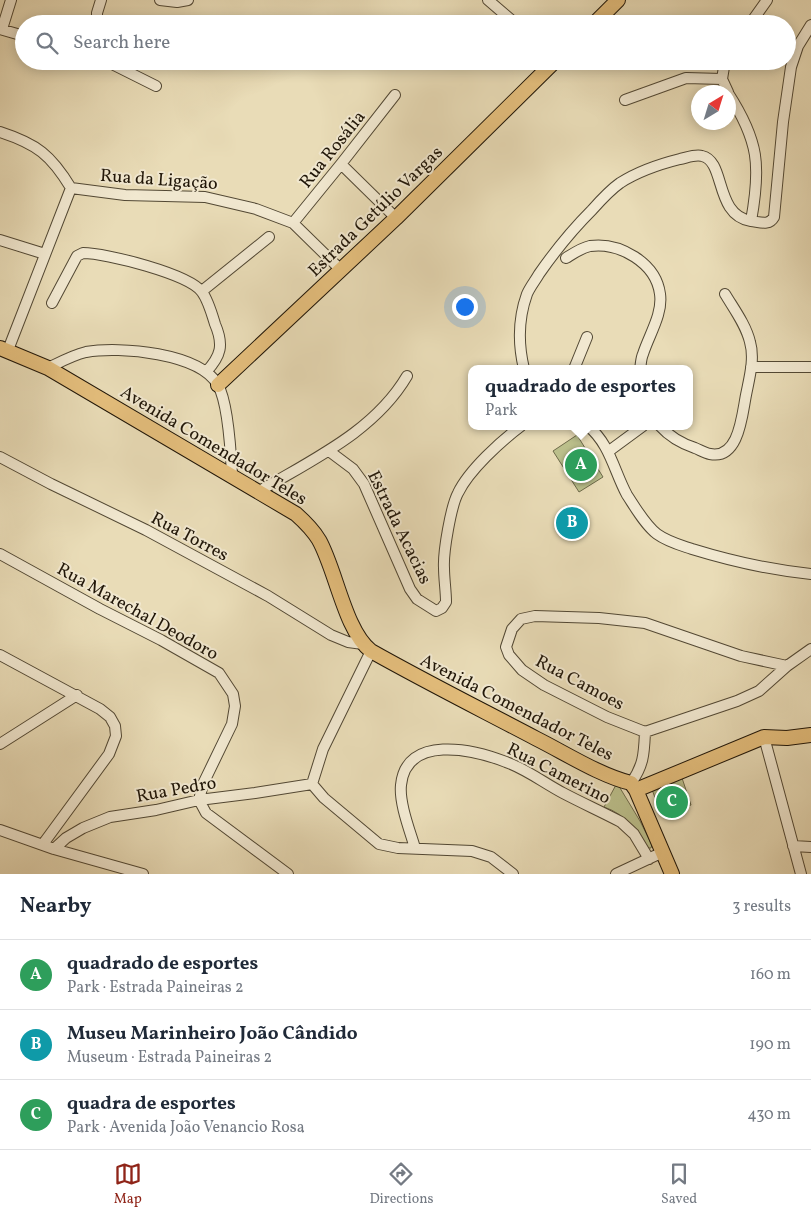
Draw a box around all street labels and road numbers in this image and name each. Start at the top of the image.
street label: Rua Rosália [294,106,372,194]
street label: Estrada Getúlio Vargas [303,141,449,283]
street label: Rua da Ligação [99,164,219,197]
street label: Avenida Comendador Teles [115,381,311,512]
street label: Estrada Acacias [360,467,437,589]
street label: Rua Torres [146,506,233,568]
street label: Rua Marechal Deodoro [52,557,223,667]
street label: Avenida Comendador Teles [415,649,617,768]
street label: Rua Camoes [530,649,628,717]
street label: Rua Camerino [502,737,615,811]
street label: Rua Pedro [134,771,218,810]

